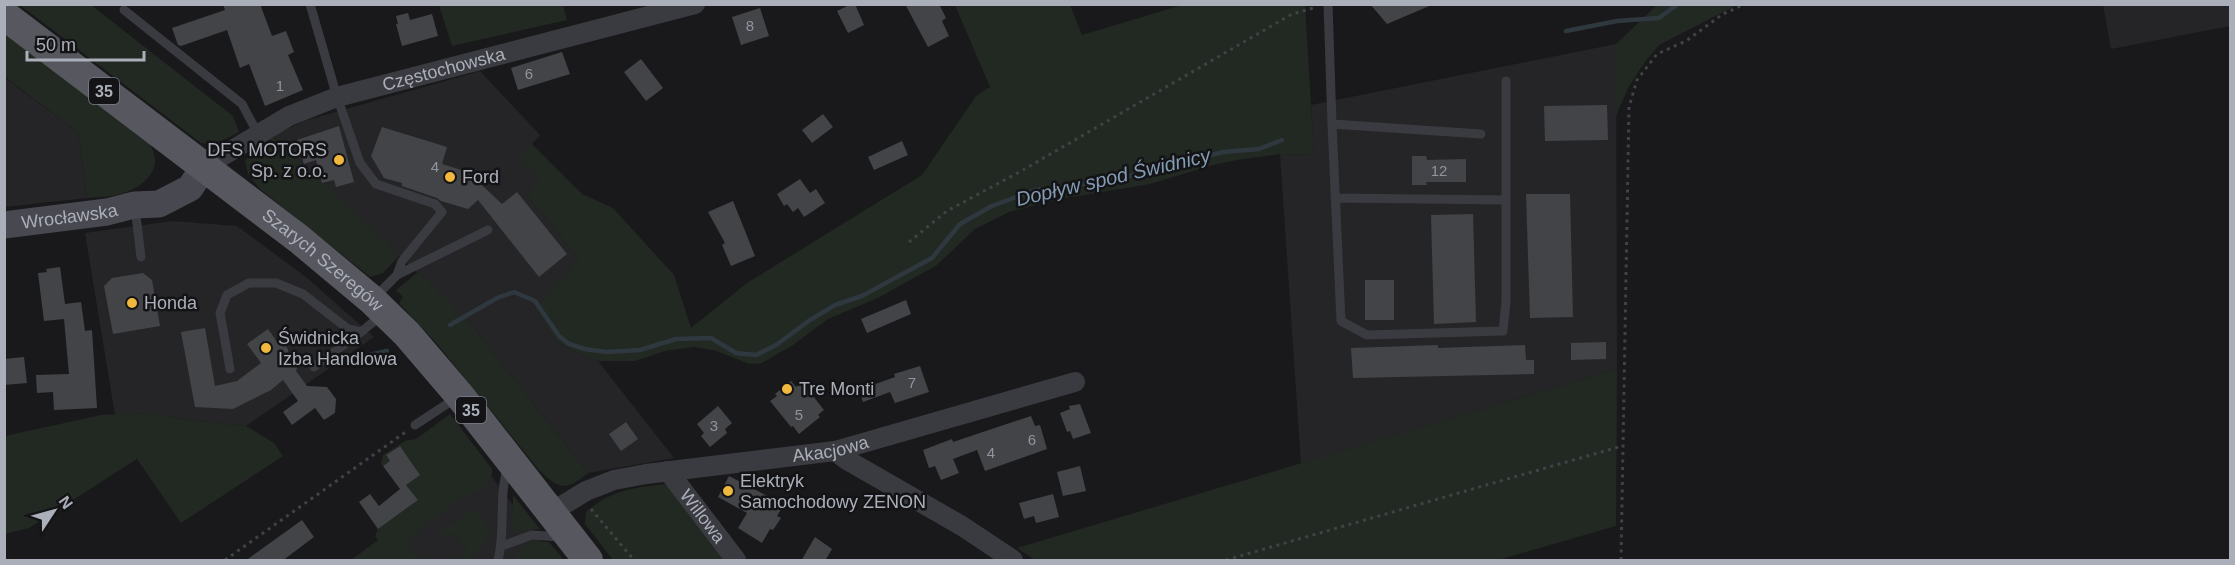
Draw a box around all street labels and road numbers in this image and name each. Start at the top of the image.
street label: Częstochowska [380,44,508,95]
road number: 35 [89,78,119,104]
street label: Wrocławska [20,199,121,233]
street label: Szarych Szeregów [258,205,388,316]
road number: 35 [456,397,486,423]
street label: Akacjowa [791,432,872,466]
street label: Willowa [676,486,730,548]

